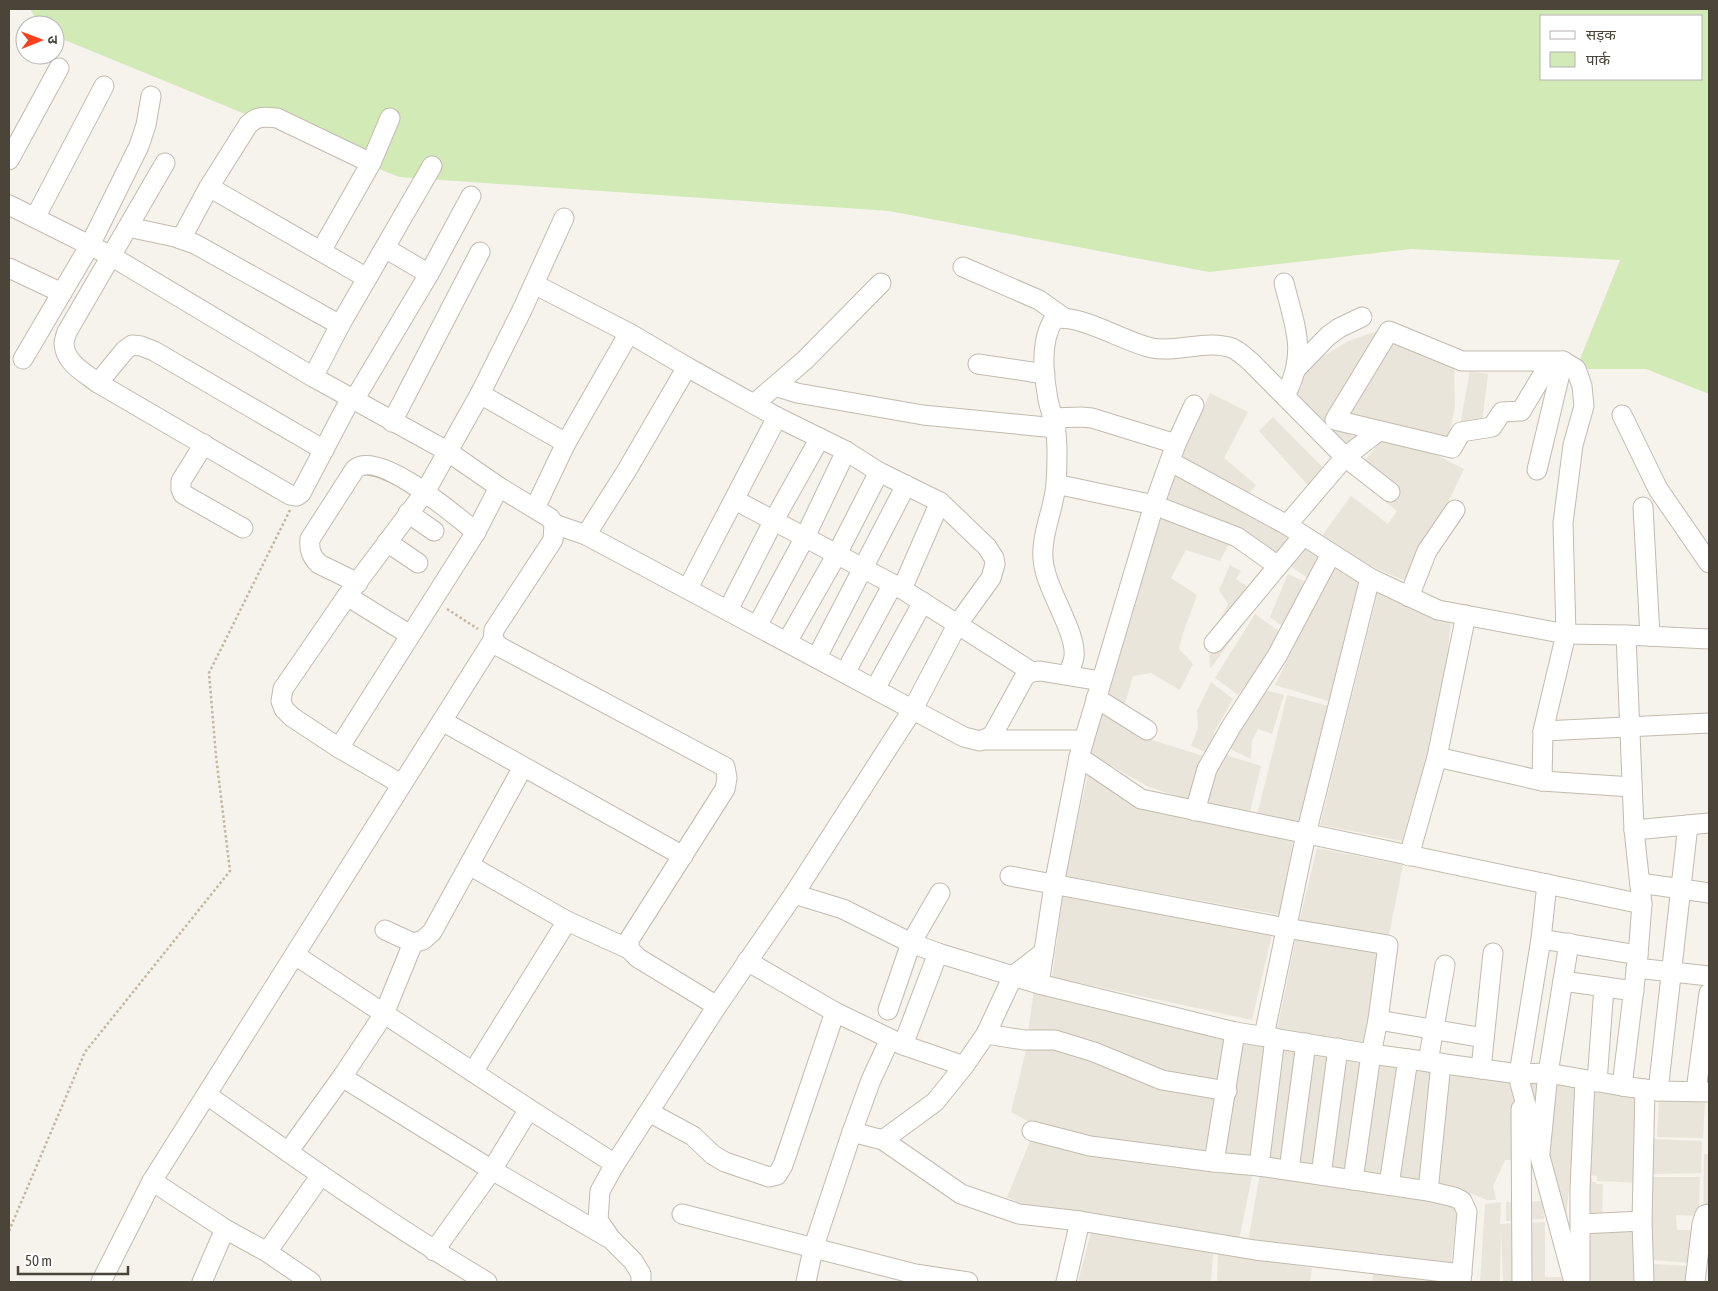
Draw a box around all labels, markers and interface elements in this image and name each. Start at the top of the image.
north arrow [15,15,65,65]
legend [1540,15,1703,80]
text: सड़क [1586,26,1616,43]
text: उ [45,36,61,45]
text: पार्क [1586,51,1610,68]
scale bar [18,1244,128,1276]
text: 50 m [25,1252,52,1269]

